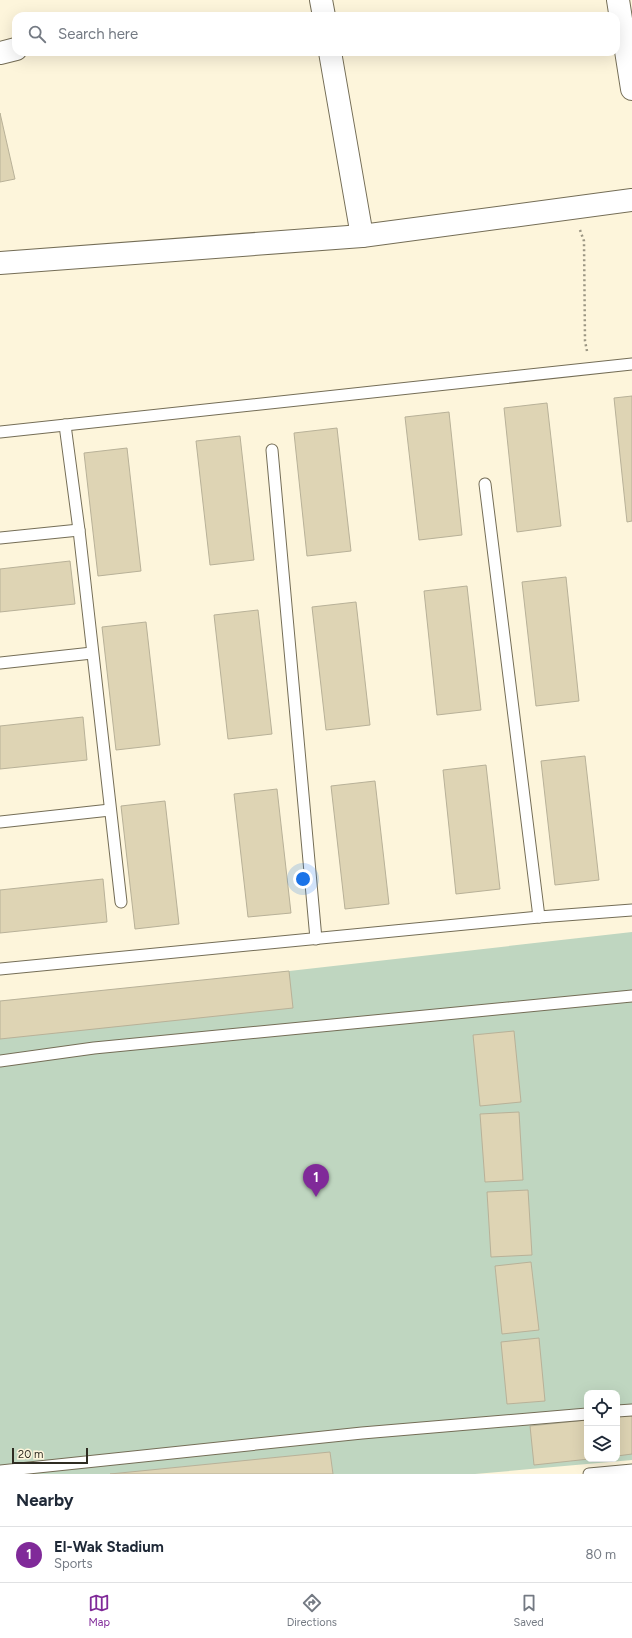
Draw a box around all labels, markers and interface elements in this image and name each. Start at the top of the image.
search box [12,12,620,56]
icon: search [26,23,48,45]
text: Search here [58,25,138,43]
your location [293,869,313,889]
pin: 1 [303,1164,329,1197]
map controls [584,1390,620,1462]
button: locate [584,1390,620,1426]
button: layers [584,1426,620,1462]
scale bar [12,1446,88,1465]
text: 20 m [18,1448,43,1461]
text: Nearby [16,1490,74,1510]
text: El-Wak Stadium [54,1538,164,1556]
text: 1 [26,1547,32,1562]
text: 80 m [585,1547,616,1562]
text: Sports [54,1556,93,1571]
tab: Map [88,1592,110,1629]
tab: Directions [287,1592,337,1629]
tab: Saved [513,1592,544,1629]

